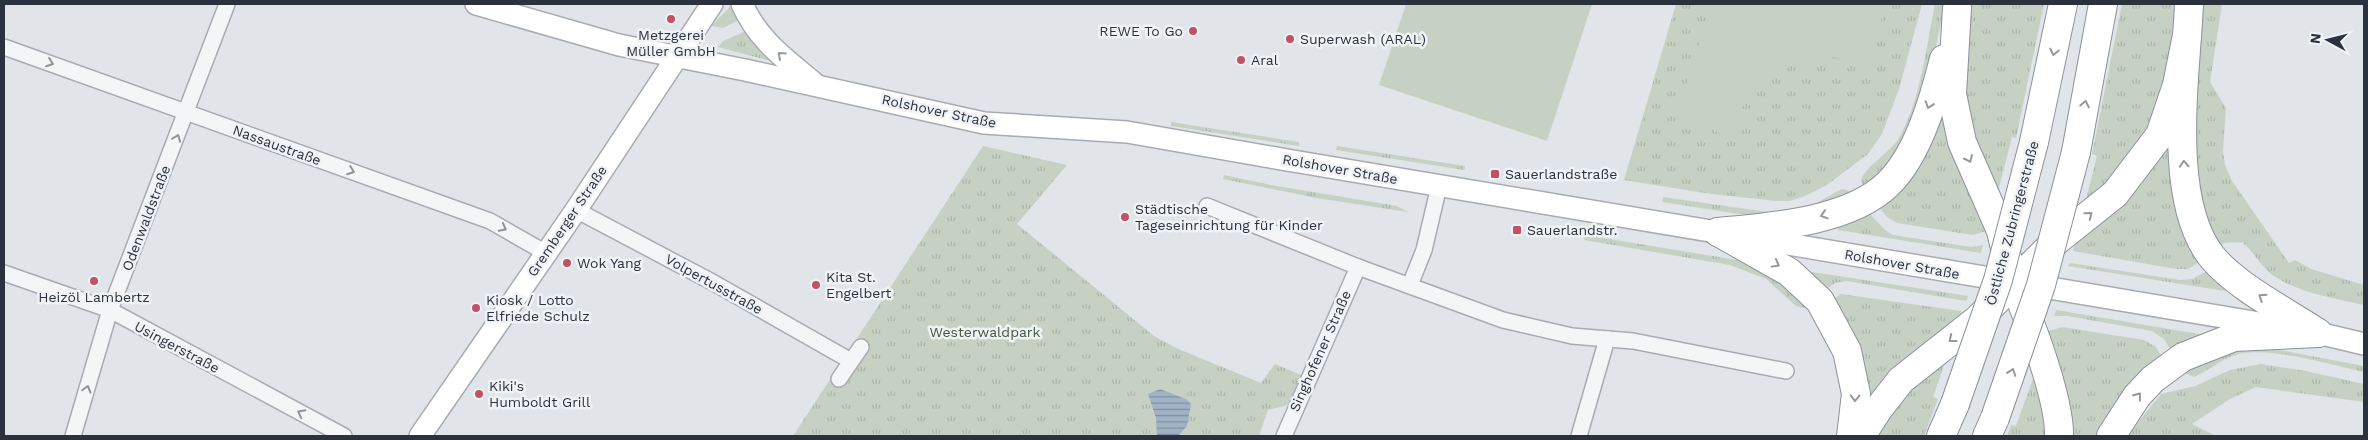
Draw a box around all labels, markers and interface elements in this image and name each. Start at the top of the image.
marker: Metzgerei Müller GmbH [665,13,677,25]
north arrow [2303,15,2353,65]
place label: REWE To Go [1099,23,1183,39]
marker: REWE To Go [1187,25,1199,37]
place label: Metzgerei Müller GmbH [626,27,716,59]
place label: Superwash (ARAL) [1300,31,1426,47]
text: N [2307,32,2324,45]
marker: Superwash (ARAL) [1284,33,1296,45]
one-way arrow [2049,47,2060,56]
one-way arrow [777,52,786,61]
place label: Aral [1251,52,1279,68]
marker: Aral [1235,54,1247,66]
one-way arrow [45,57,53,67]
street label: Rolshover Straße [880,91,998,131]
one-way arrow [2080,99,2090,108]
one-way arrow [1925,100,1935,108]
street label: Nassaustraße [231,122,323,168]
one-way arrow [171,134,181,143]
street label: Östliche Zubringerstraße [1982,139,2042,307]
street label: Rolshover Straße [1281,151,1399,187]
one-way arrow [1963,154,1974,163]
one-way arrow [2178,160,2189,168]
street label: Odenwaldstraße [118,163,174,273]
street label: Gremberger Straße [524,163,610,279]
one-way arrow [346,165,355,175]
place label: Sauerlandstraße [1505,166,1617,182]
marker: Sauerlandstraße [1489,168,1501,180]
place label: Städtische Tageseinrichtung für Kinder [1135,201,1323,233]
one-way arrow [1820,209,1828,219]
marker: Städtische Tageseinrichtung für Kinder [1119,211,1131,223]
one-way arrow [2083,211,2092,220]
one-way arrow [498,222,507,232]
place label: Sauerlandstr. [1527,222,1617,238]
marker: Sauerlandstr. [1511,224,1523,236]
street label: Rolshover Straße [1843,246,1961,282]
street label: Volpertusstraße [663,251,765,317]
place label: Wok Yang [577,255,642,271]
marker: Wok Yang [561,257,573,269]
one-way arrow [1770,258,1779,268]
place label: Kita St. Engelbert [826,269,892,301]
marker: Heizöl Lambertz [88,275,100,287]
marker: Kita St. Engelbert [810,279,822,291]
street label: Singhofener Straße [1286,288,1354,414]
place label: Heizöl Lambertz [38,289,150,305]
place label: Kiosk / Lotto Elfriede Schulz [486,292,590,324]
one-way arrow [2258,293,2267,303]
marker: Kiosk / Lotto Elfriede Schulz [470,302,482,314]
street label: Usingerstraße [132,318,222,376]
park label: Westerwaldpark [930,324,1041,340]
one-way arrow [1949,334,1958,342]
one-way arrow [2006,368,2016,377]
place label: Kiki's Humboldt Grill [489,378,591,410]
one-way arrow [81,385,92,394]
marker: Kiki's Humboldt Grill [473,388,485,400]
one-way arrow [2132,392,2141,401]
one-way arrow [1849,394,1860,402]
one-way arrow [297,409,306,419]

